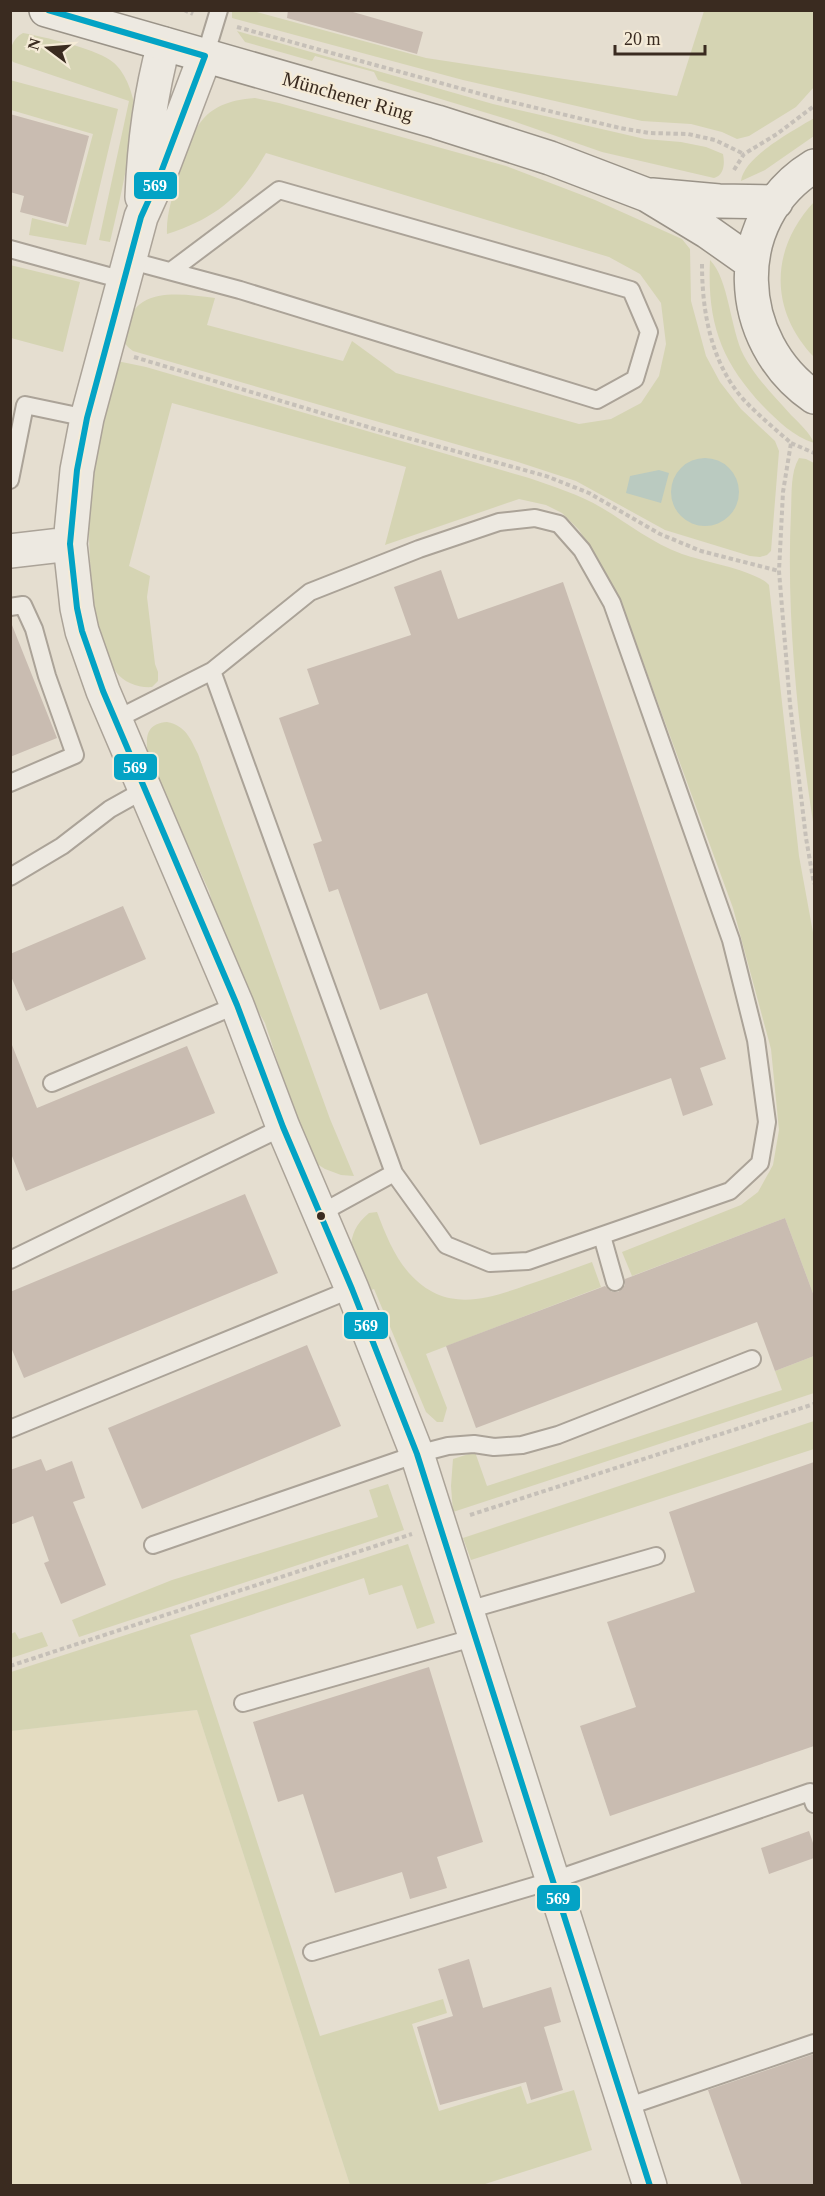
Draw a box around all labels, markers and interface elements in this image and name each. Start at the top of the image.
north arrow [18,18,78,78]
scale bar [615,18,705,56]
text: 20 m [624,29,661,49]
text: N [24,36,44,52]
street label: Münchener Ring [280,67,416,126]
line badge: 569 [133,171,178,200]
text: 569 [143,177,167,194]
line badge: 569 [113,753,158,781]
text: 569 [123,759,147,776]
unlabelled marker [315,1210,327,1222]
line badge: 569 [343,1311,389,1340]
text: 569 [354,1317,378,1334]
line badge: 569 [536,1884,581,1912]
text: 569 [546,1890,570,1907]

